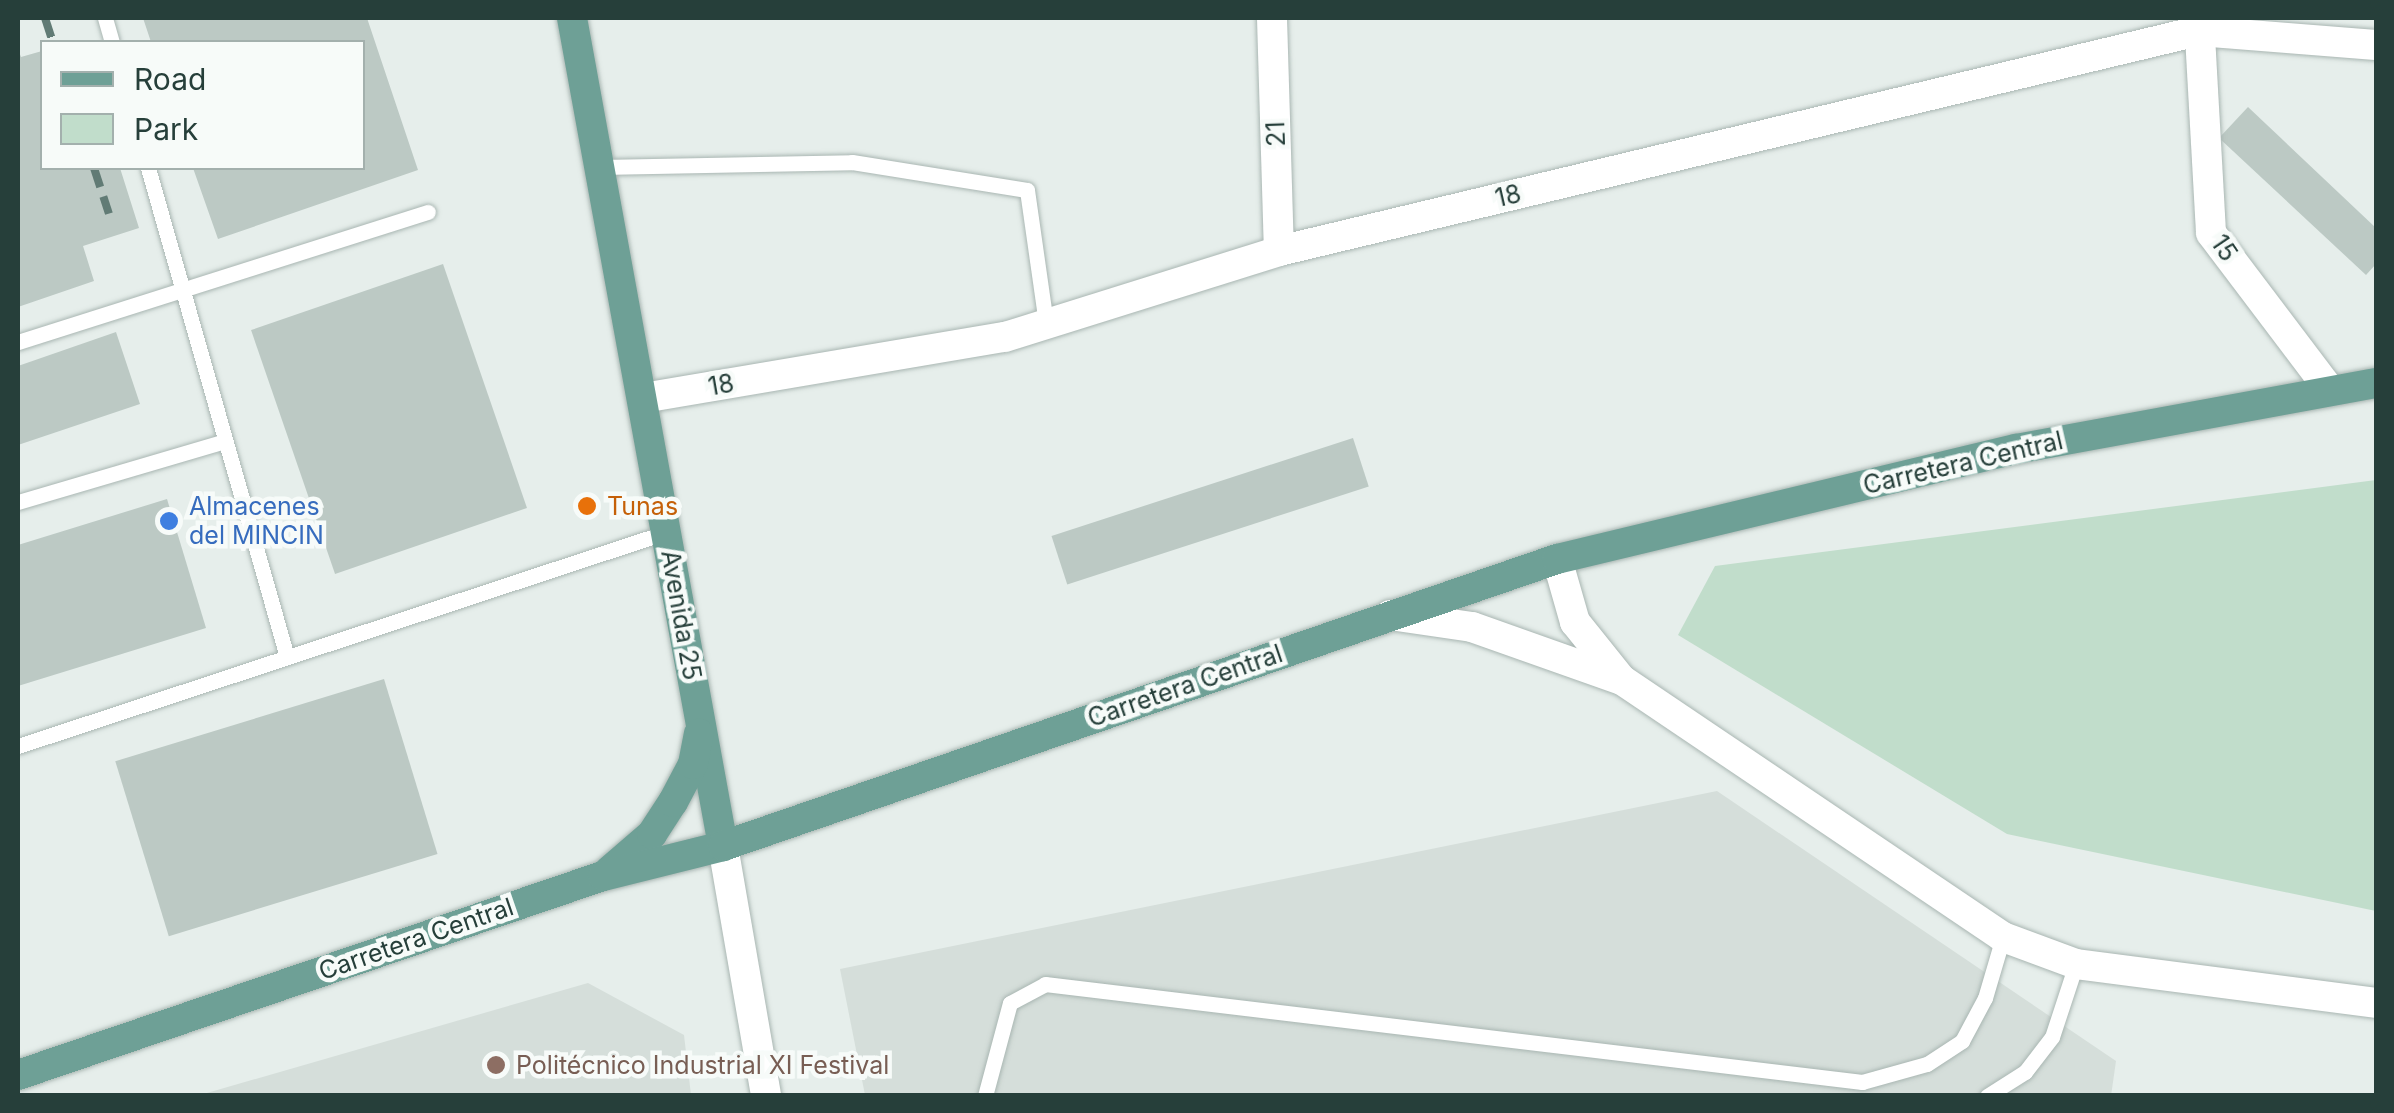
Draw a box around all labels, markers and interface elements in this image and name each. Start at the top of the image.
legend [40,40,365,170]
text: Road [134,61,206,97]
text: Park [134,111,198,147]
street label: 21 [1261,121,1291,147]
street label: 18 [1492,179,1524,213]
street label: 15 [2204,229,2244,267]
street label: 18 [706,368,736,402]
street label: Carretera Central [1860,425,2066,501]
place label: Tunas [607,491,678,521]
place label: Almacenes del MINCIN [189,492,324,551]
marker: Tunas [576,495,598,517]
marker: Almacenes del MINCIN [158,510,180,532]
street label: Avenida 25 [655,548,707,682]
street label: Carretera Central [1084,639,1286,733]
street label: Carretera Central [315,892,517,986]
place label: Politécnico Industrial XI Festival [516,1050,889,1080]
marker: Politécnico Industrial XI Festival [485,1054,507,1076]

